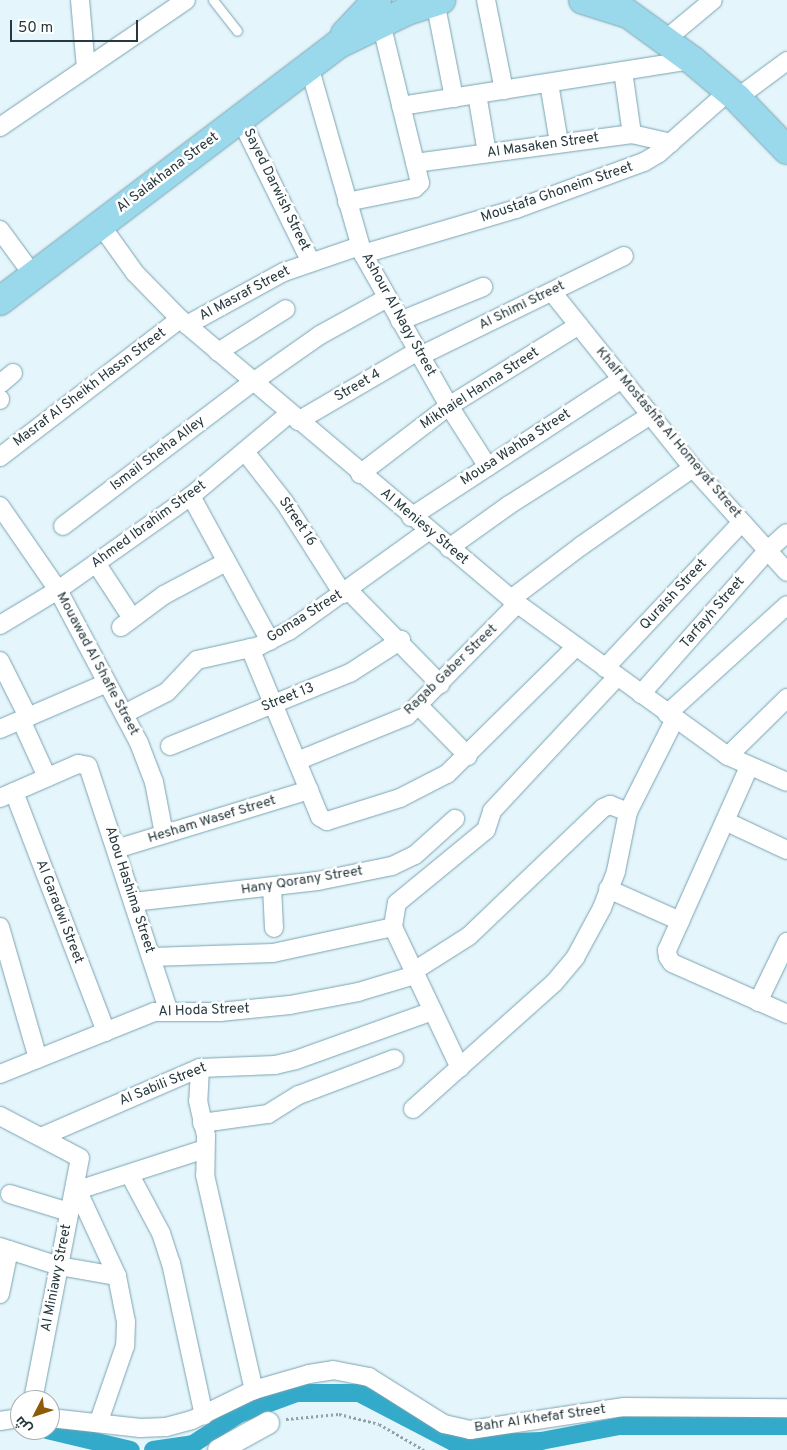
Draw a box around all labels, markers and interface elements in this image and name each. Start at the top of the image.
scale bar [12,10,140,42]
text: 50 m [18,19,53,38]
street label: Sayed Darwish Street [239,126,313,254]
street label: Al Salakhana Street [114,129,222,217]
street label: Al Masaken Street [486,130,600,162]
street label: Moustafa Ghoneim Street [479,159,635,227]
street label: Ashour Al Nagy Street [357,250,439,380]
street label: Al Masraf Street [197,263,293,325]
street label: Al Shimi Street [476,278,568,334]
street label: Masraf Al Sheikh Hassn Street [10,325,170,451]
street label: Mikhaiel Hanna Street [418,344,542,434]
street label: Khalf Mostashfa Al Homeyat Street [591,344,745,522]
street label: Street 4 [332,366,384,406]
street label: Mousa Wahba Street [458,406,574,490]
street label: Ismail Sheha Alley [107,413,209,495]
street label: Ahmed Ibrahim Street [88,478,210,572]
street label: Al Meniesy Street [377,485,471,569]
street label: Street 16 [275,494,319,550]
street label: Quraish Street [637,556,711,634]
street label: Tarfayh Street [677,574,749,652]
street label: Gomaa Street [264,587,346,647]
street label: Mouawad Al Shafie Street [52,589,142,739]
street label: Ragab Gaber Street [401,621,501,719]
street label: Street 13 [259,680,317,716]
street label: Hesham Wasef Street [146,792,278,848]
street label: Abou Hashima Street [101,824,157,956]
street label: Al Garadwi Street [32,858,86,966]
street label: Hany Qorany Street [240,863,364,899]
street label: Al Hoda Street [158,1001,250,1021]
street label: Al Sabili Street [117,1060,209,1110]
street label: Al Miniawy Street [38,1223,76,1333]
north arrow [10,1390,60,1440]
street label: Bahr Al Khefaf Street [473,1401,607,1437]
text: ش [12,1412,36,1437]

